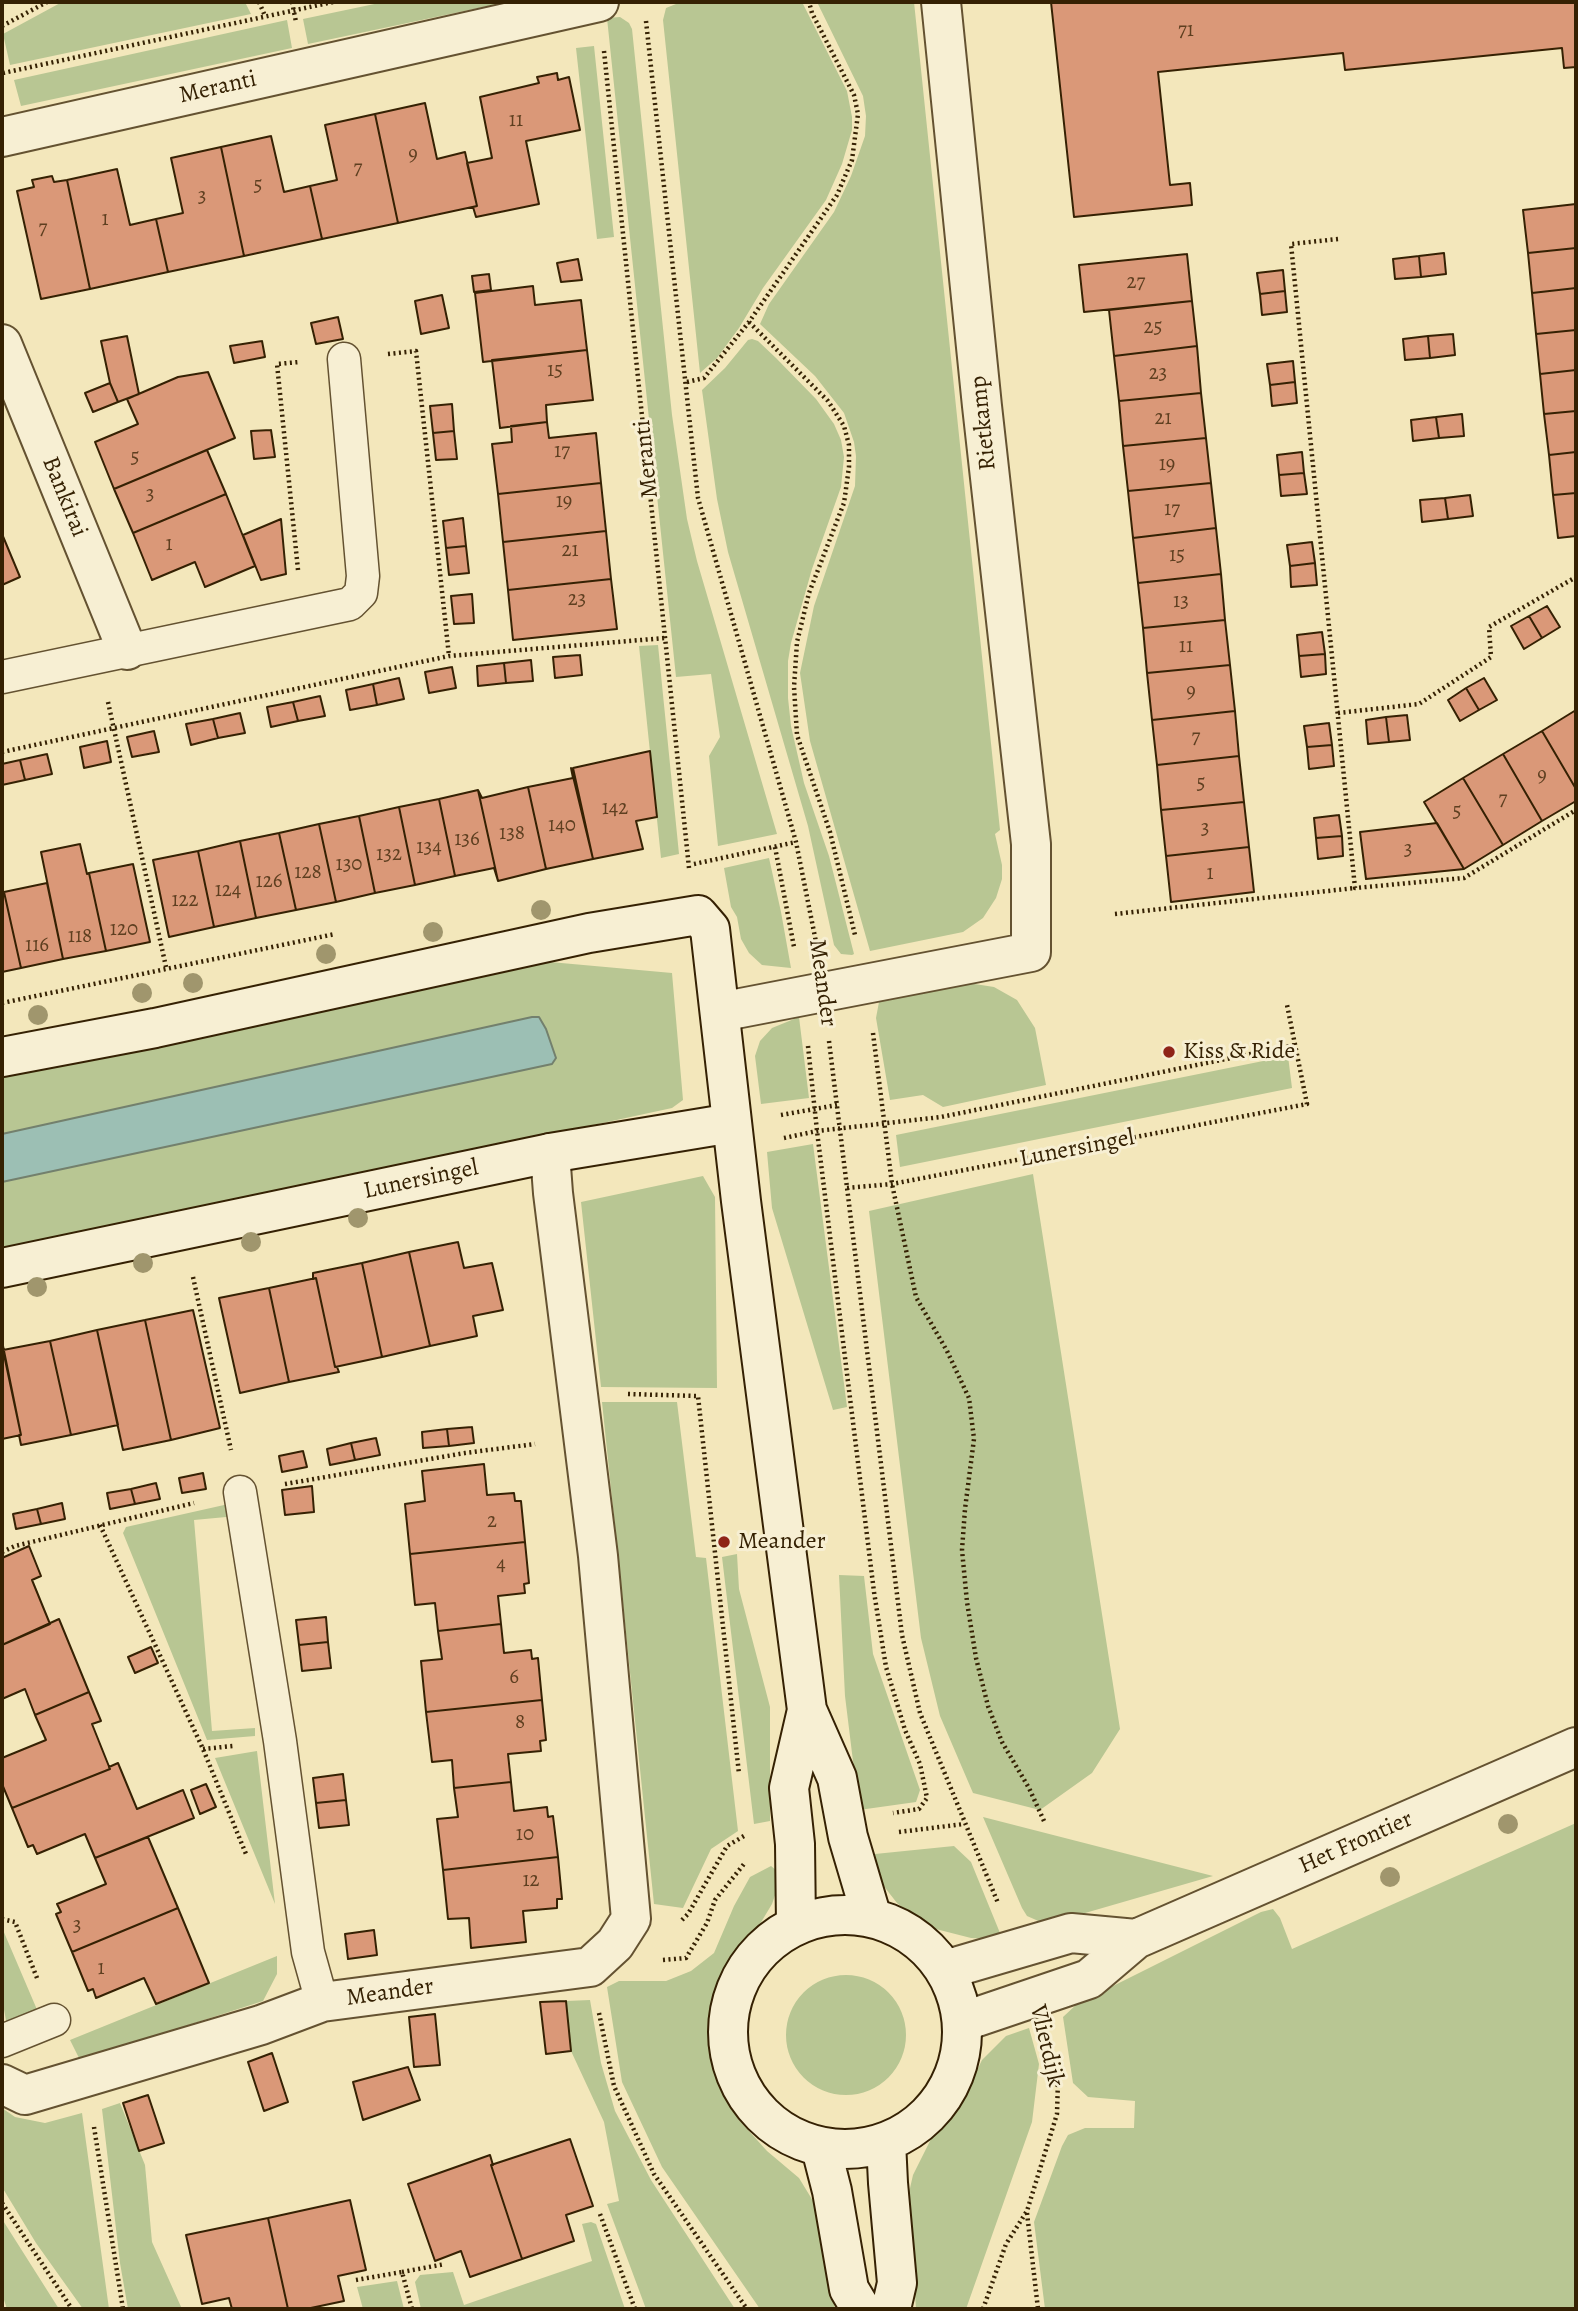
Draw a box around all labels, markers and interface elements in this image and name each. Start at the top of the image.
house number: 71 [1178,18,1194,44]
street label: Meranti [176,65,260,111]
house number: 11 [509,108,523,134]
house number: 9 [408,142,418,168]
house number: 7 [354,156,362,182]
house number: 5 [253,173,263,199]
house number: 3 [198,184,206,210]
house number: 1 [101,207,109,233]
house number: 7 [39,216,47,242]
house number: 27 [1127,270,1145,296]
house number: 25 [1143,315,1163,341]
house number: 15 [547,358,563,384]
house number: 23 [1149,361,1167,387]
street label: Rietkamp [965,374,1003,472]
house number: 21 [1154,406,1172,432]
street label: Meranti [629,418,665,500]
house number: 17 [554,439,570,465]
house number: 5 [130,445,140,471]
house number: 19 [1159,452,1175,478]
street label: Bankirai [35,453,93,541]
house number: 3 [146,482,154,508]
house number: 19 [556,489,572,515]
house number: 17 [1164,497,1180,523]
house number: 1 [165,532,173,558]
house number: 21 [561,538,579,564]
house number: 15 [1169,543,1185,569]
house number: 23 [568,587,586,613]
house number: 13 [1173,589,1189,615]
house number: 11 [1179,634,1193,660]
house number: 9 [1186,679,1196,705]
house number: 7 [1192,725,1200,751]
house number: 9 [1537,763,1547,789]
house number: 5 [1196,771,1206,797]
house number: 7 [1499,787,1507,813]
house number: 142 [602,796,628,822]
house number: 5 [1452,799,1462,825]
house number: 140 [548,813,576,839]
house number: 3 [1201,816,1209,842]
house number: 138 [499,821,525,847]
house number: 136 [454,827,480,853]
house number: 134 [416,835,442,861]
house number: 3 [1404,837,1412,863]
house number: 132 [376,842,402,868]
house number: 130 [335,852,363,878]
house number: 128 [294,860,322,886]
house number: 1 [1206,861,1214,887]
house number: 126 [256,869,282,895]
house number: 124 [215,878,241,904]
house number: 122 [171,888,199,914]
house number: 120 [110,917,138,943]
house number: 118 [68,924,92,950]
house number: 116 [25,933,49,959]
street label: Meander [802,938,842,1028]
place label: Kiss & Ride [1183,1038,1295,1066]
marker: Kiss & Ride [1161,1044,1177,1060]
street label: Lunersingel [1017,1124,1137,1174]
street label: Lunersingel [361,1154,481,1206]
house number: 2 [487,1509,497,1535]
place label: Meander [738,1528,826,1556]
marker: Meander [716,1534,732,1550]
house number: 4 [496,1552,506,1578]
house number: 6 [509,1665,519,1691]
house number: 8 [515,1710,525,1736]
street label: Het Frontier [1295,1805,1417,1881]
house number: 10 [516,1822,534,1848]
house number: 12 [522,1868,540,1894]
house number: 3 [73,1913,81,1939]
house number: 1 [97,1956,105,1982]
street label: Meander [345,1973,435,2013]
street label: Vlietdijk [1023,2002,1069,2090]

